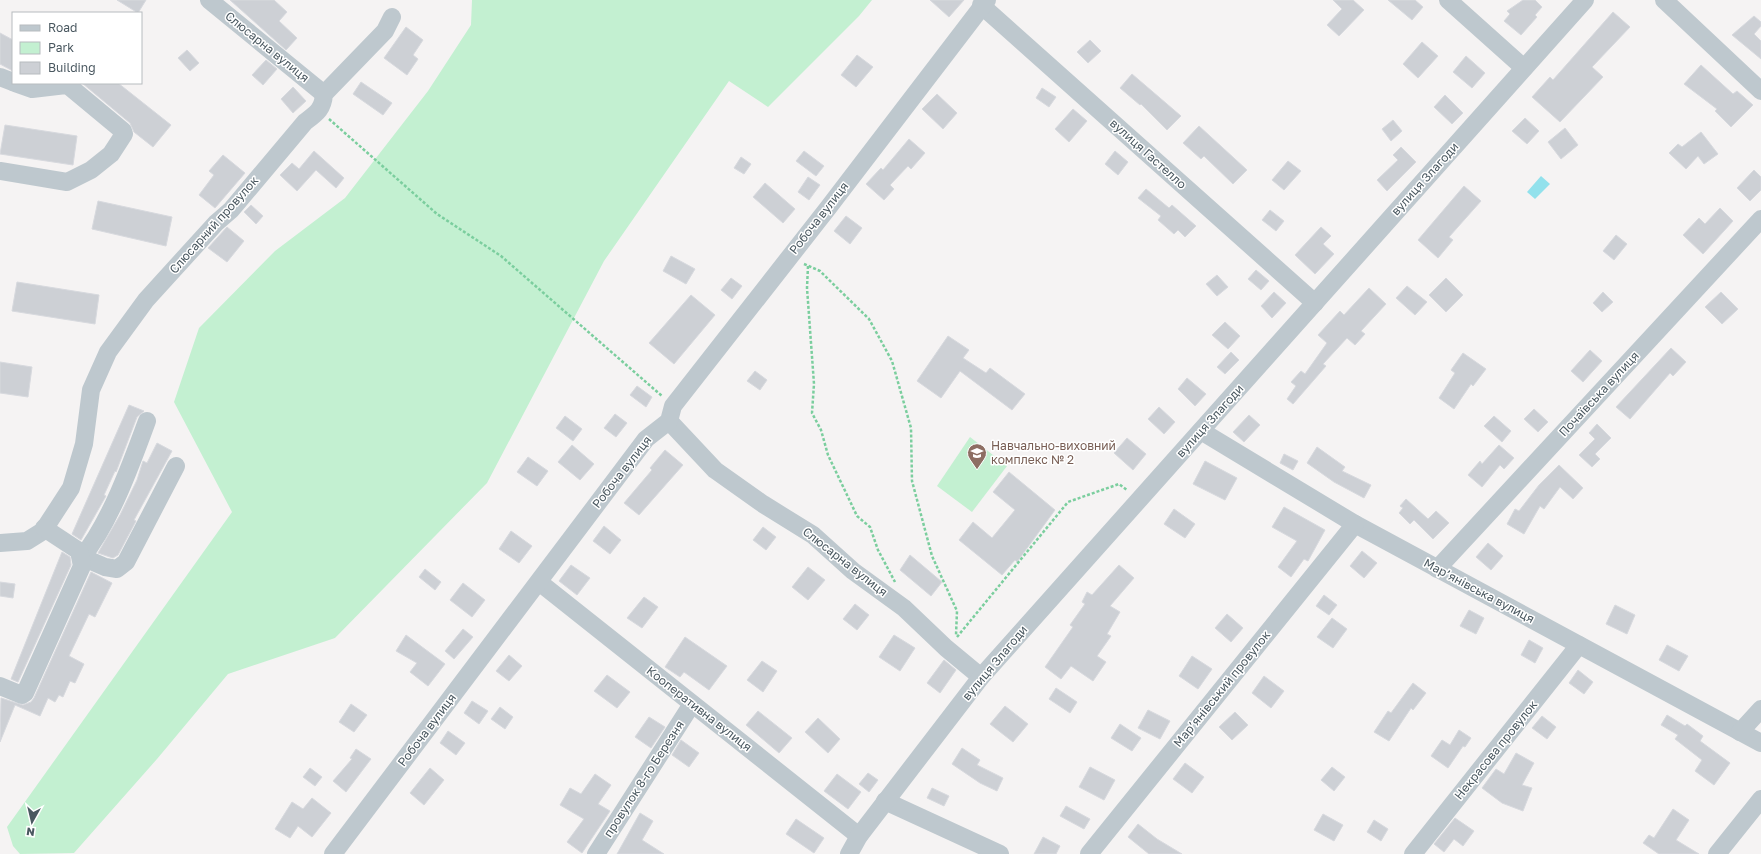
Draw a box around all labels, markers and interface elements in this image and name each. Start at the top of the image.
street label: Слюсарна вулиця [222,8,312,85]
legend [12,12,142,84]
text: Road [48,20,77,35]
text: Park [48,40,74,55]
text: Building [48,60,96,75]
street label: вулиця Гастелло [1107,115,1190,192]
street label: вулиця Злагоди [1388,139,1461,218]
street label: Слюсарний провулок [166,173,261,276]
street label: Робоча вулиця [786,179,851,257]
street label: Почаївська вулиця [1555,348,1642,439]
street label: вулиця Злагоди [1173,381,1246,460]
street label: Робоча вулиця [589,433,654,511]
place label: Навчально-виховний комплекс № 2 [991,438,1116,467]
school or university icon: Навчально-виховний комплекс № 2 [966,442,988,470]
street label: Слюсарна вулиця [800,524,891,599]
street label: Мар’янівська вулиця [1421,555,1537,626]
street label: вулиця Злагоди [959,622,1030,703]
street label: Мар’янівський провулок [1170,627,1273,750]
street label: Кооперативна вулиця [644,663,755,754]
street label: Робоча вулиця [394,690,459,769]
street label: Некрасова провулок [1451,697,1540,802]
street label: провулок 8-го Березня [600,718,687,840]
north arrow [12,802,52,842]
text: N [25,825,36,839]

